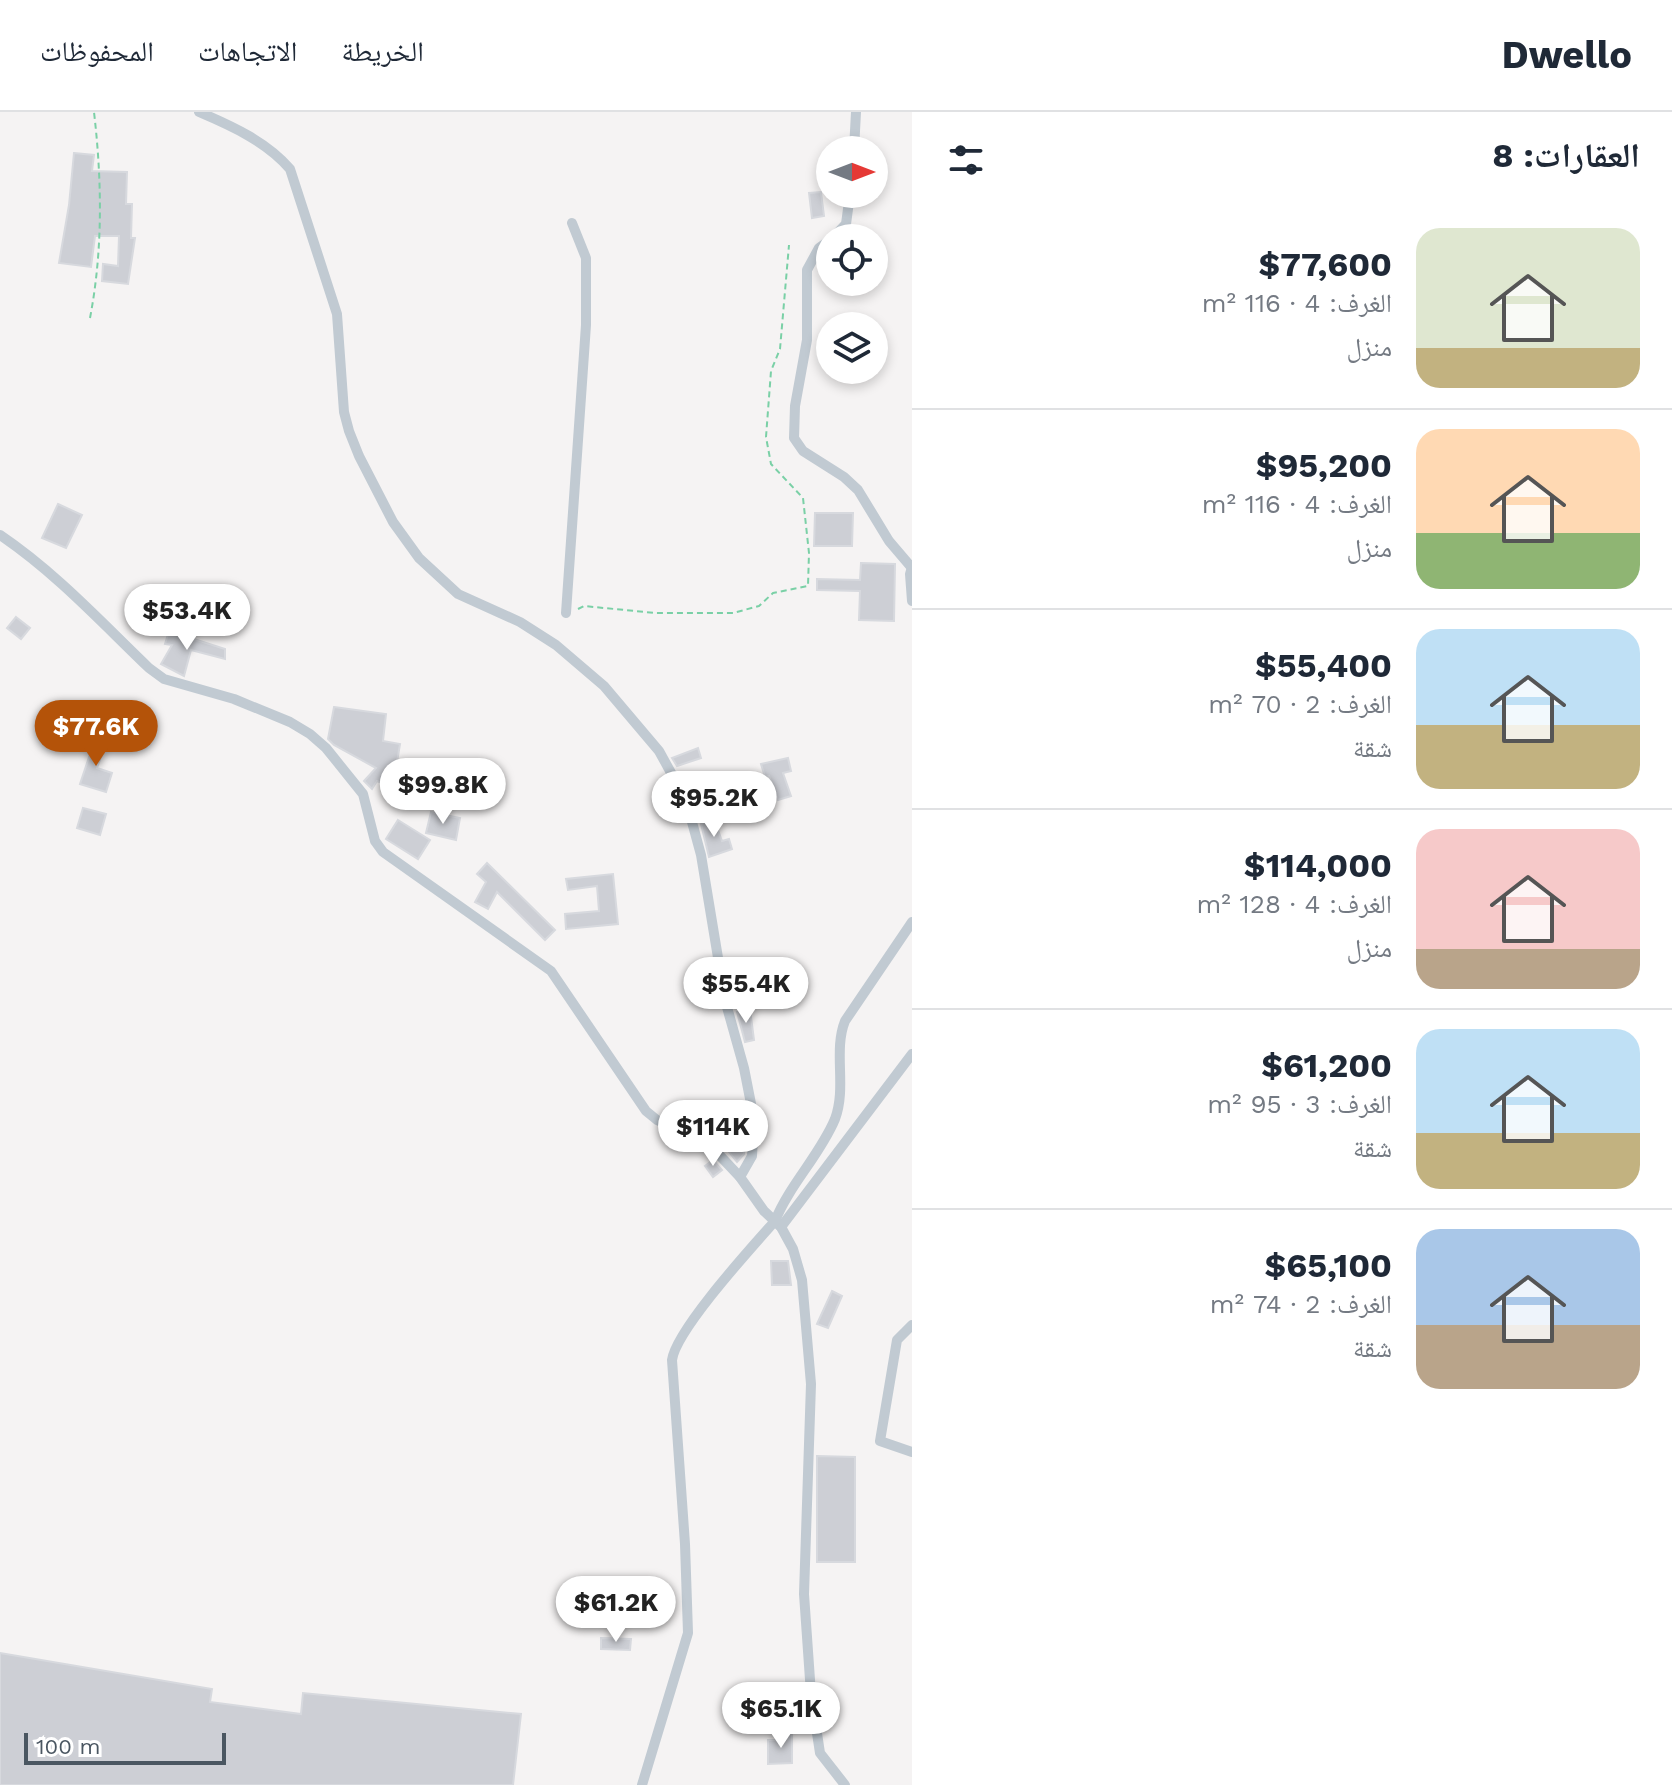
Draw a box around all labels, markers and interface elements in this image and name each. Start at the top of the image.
text: Dwello [1502,33,1632,77]
text: المحفوظات [40,35,154,68]
text: الاتجاهات [198,35,297,68]
text: الخريطة [341,35,424,68]
text: العقارات: 8 [1492,135,1640,175]
north arrow [816,136,888,208]
map controls [816,136,888,384]
icon: filters [944,138,988,182]
button: locate [816,224,888,296]
text: $77,600 [1259,244,1392,284]
icon: home [1480,260,1576,356]
text: الغرف: 4 · 116 m² [1202,288,1392,318]
button: layers [816,312,888,384]
text: منزل [1347,332,1392,362]
text: $95,200 [1256,445,1392,485]
icon: home [1480,461,1576,557]
text: الغرف: 4 · 116 m² [1202,489,1392,519]
text: منزل [1347,533,1392,563]
pin: $53.4K [122,584,252,652]
text: $53.4K [142,595,232,625]
text: $55,400 [1255,645,1392,685]
icon: home [1480,661,1576,757]
text: الغرف: 2 · 70 m² [1208,689,1392,719]
pin: $77.6K [31,700,161,768]
text: $77.6K [53,711,139,741]
text: شقة [1353,733,1392,763]
pin: $99.8K [378,758,508,826]
text: $99.8K [398,769,488,799]
pin: $95.2K [649,771,779,839]
text: $95.2K [670,782,758,812]
text: $114,000 [1244,845,1392,885]
icon: home [1480,861,1576,957]
text: الغرف: 4 · 128 m² [1196,889,1392,919]
text: منزل [1347,933,1392,963]
pin: $55.4K [681,957,811,1025]
text: $55.4K [701,968,791,998]
text: $61,200 [1261,1045,1392,1085]
icon: home [1480,1061,1576,1157]
text: الغرف: 3 · 95 m² [1207,1089,1392,1119]
pin: $114K [657,1100,769,1168]
text: $114K [676,1111,750,1141]
text: شقة [1353,1133,1392,1163]
text: $65,100 [1265,1245,1392,1285]
icon: home [1480,1261,1576,1357]
text: الغرف: 2 · 74 m² [1210,1289,1392,1319]
text: شقة [1353,1333,1392,1363]
pin: $61.2K [551,1576,681,1644]
text: $61.2K [574,1587,658,1617]
pin: $65.1K [716,1682,846,1750]
text: $65.1K [740,1693,822,1723]
scale bar [24,1729,226,1765]
text: 100 m [36,1734,100,1759]

